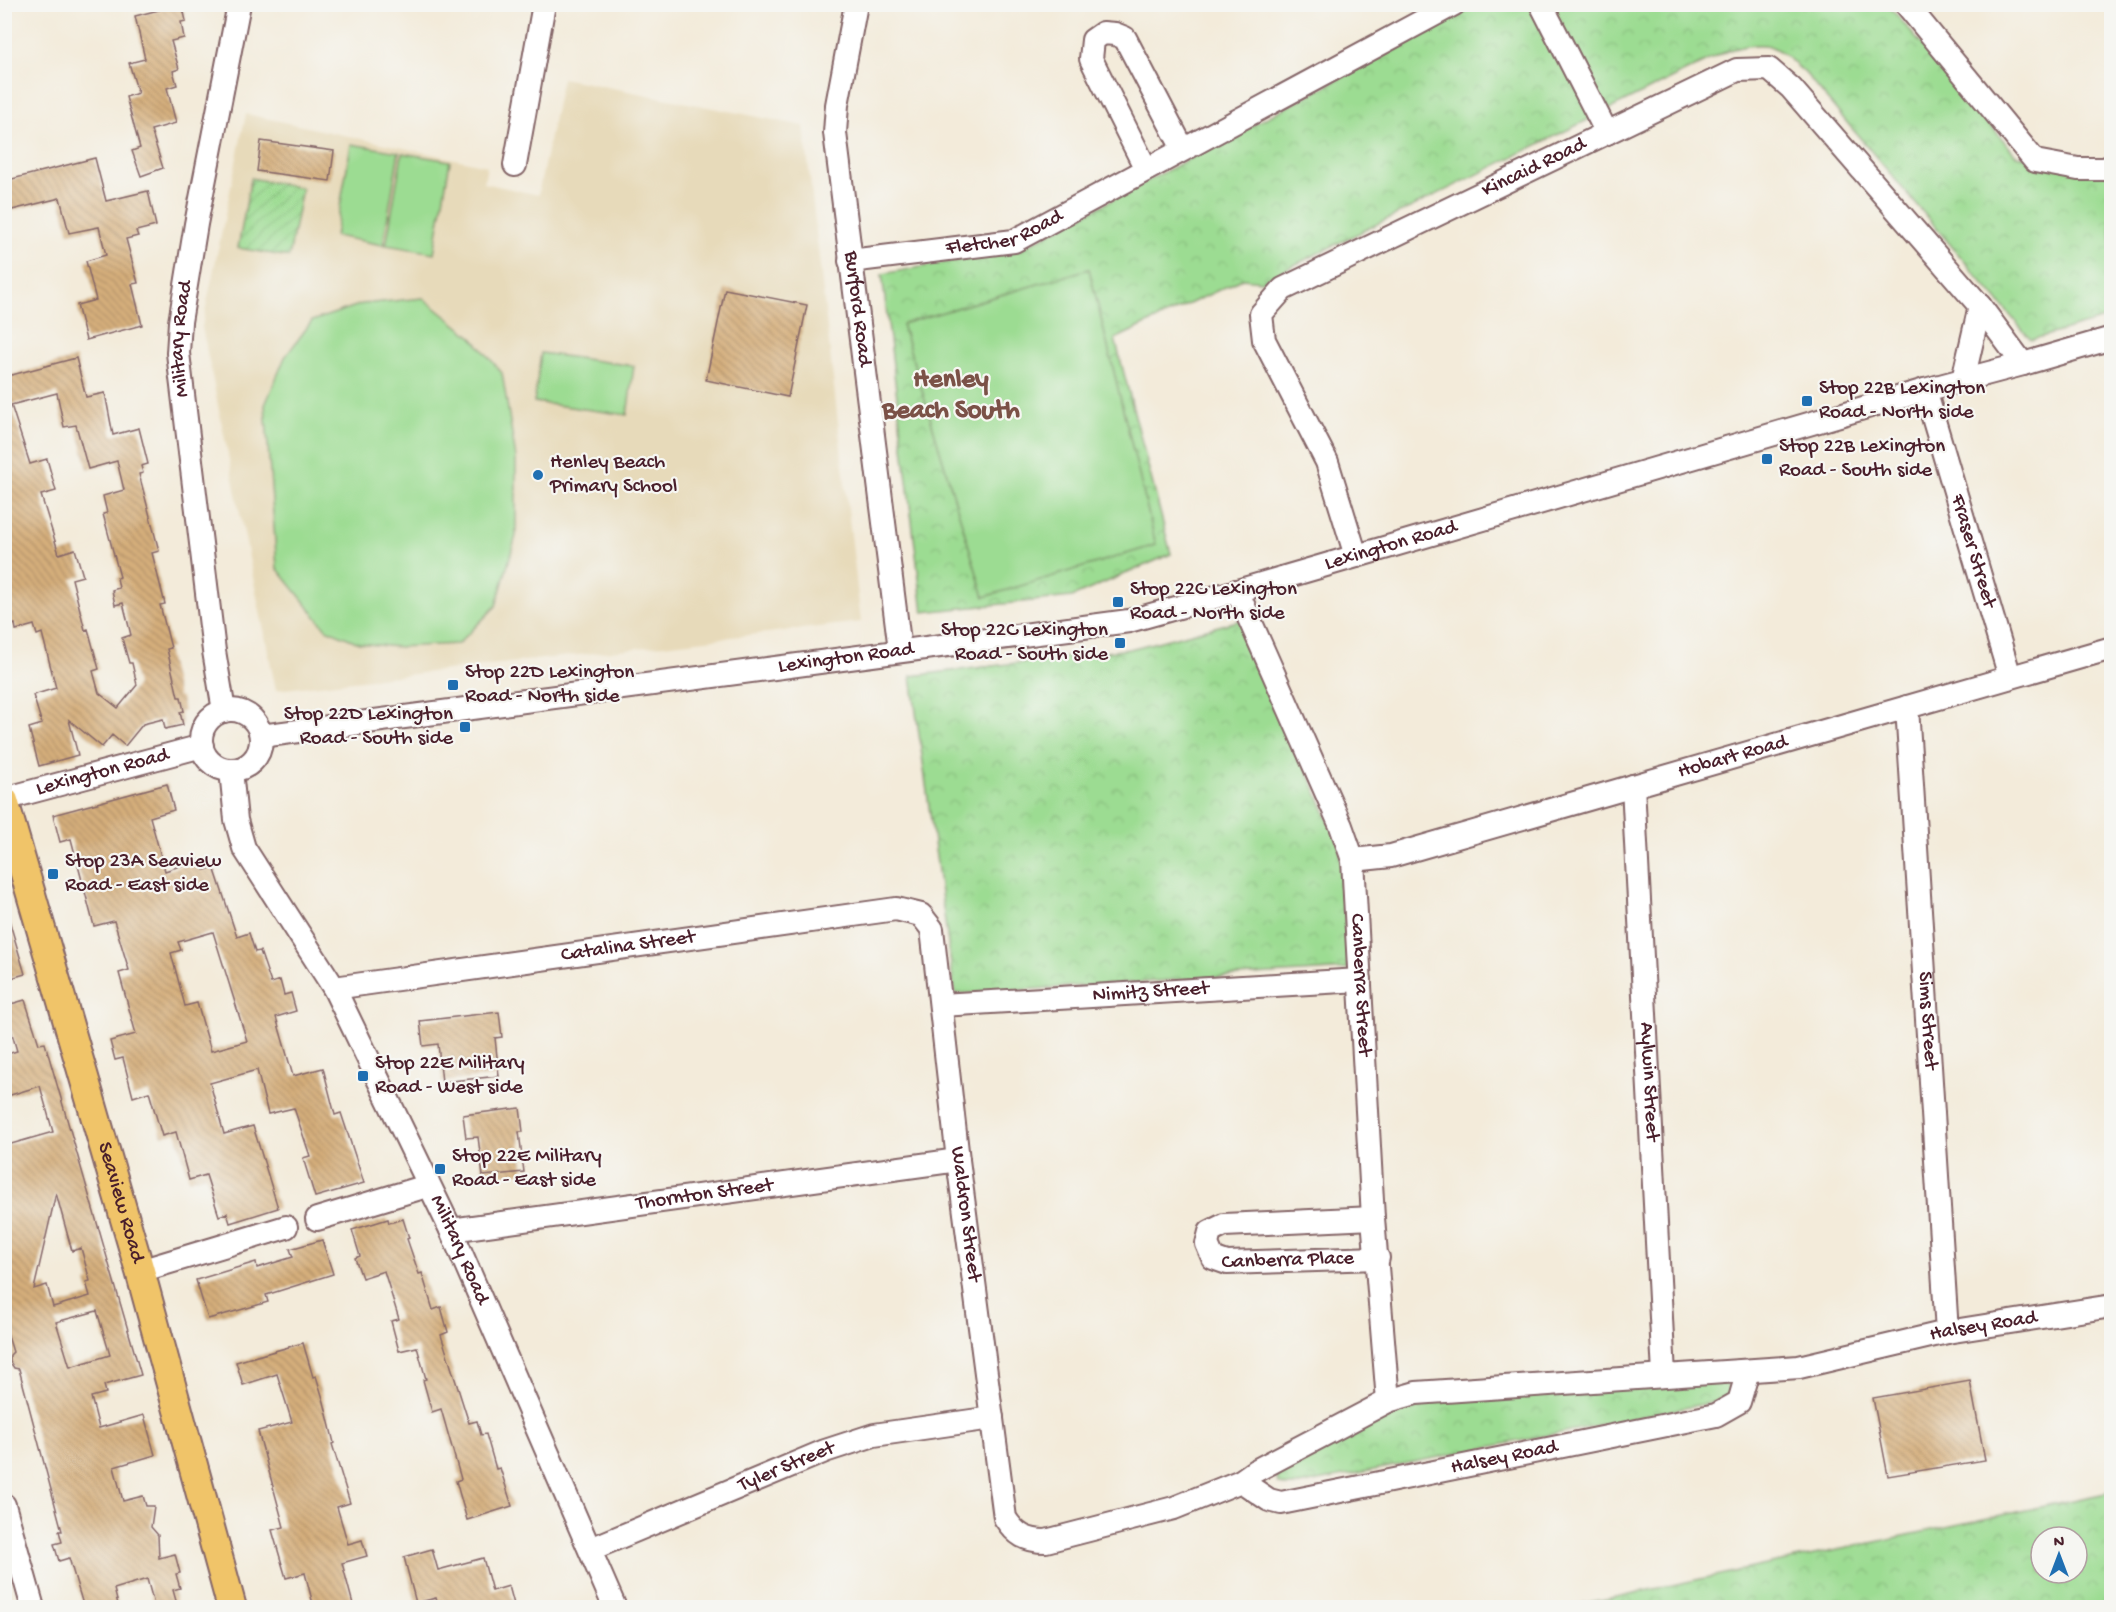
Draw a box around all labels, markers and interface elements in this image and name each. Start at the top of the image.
street label: Kincaid Road [1478,131,1592,204]
street label: Fletcher Road [944,204,1069,262]
street label: Burford Road [837,249,877,370]
street label: Military Road [165,277,199,399]
district label: Henley Beach South [881,365,1020,428]
place label: Stop 22B Lexington Road - North side [1819,377,1985,426]
marker: Stop 22B Lexington Road - North side [1800,394,1814,408]
place label: Stop 22B Lexington Road - South side [1779,435,1945,484]
place label: Henley Beach Primary School [549,451,677,500]
marker: Stop 22B Lexington Road - South side [1760,452,1774,466]
marker: Henley Beach Primary School [531,468,545,482]
street label: Fraser Street [1944,491,2002,613]
street label: Lexington Road [1322,514,1462,577]
place label: Stop 22C Lexington Road - North side [1130,578,1297,627]
marker: Stop 22C Lexington Road - North side [1111,595,1125,609]
place label: Stop 22C Lexington Road - South side [941,619,1109,668]
marker: Stop 22C Lexington Road - South side [1113,636,1127,650]
street label: Lexington Road [777,637,917,680]
place label: Stop 22D Lexington Road - North side [465,661,634,710]
marker: Stop 22D Lexington Road - North side [446,678,460,692]
place label: Stop 22D Lexington Road - South side [284,703,454,752]
marker: Stop 22D Lexington Road - South side [458,720,472,734]
street label: Hobart Road [1675,729,1792,785]
street label: Lexington Road [33,742,173,802]
place label: Stop 23A Seaview Road - East side [65,850,222,899]
marker: Stop 23A Seaview Road - East side [46,867,60,881]
street label: Canberra Street [1344,913,1377,1059]
street label: Catalina Street [559,925,699,968]
street label: Sims Street [1911,971,1943,1072]
street label: Nimitz Street [1092,976,1212,1008]
street label: Aylwin Street [1633,1021,1664,1144]
place label: Stop 22E Military Road - West side [375,1052,524,1101]
marker: Stop 22E Military Road - West side [356,1069,370,1083]
street label: Seaview Road [91,1139,150,1267]
place label: Stop 22E Military Road - East side [452,1145,601,1194]
street label: Waldron Street [944,1145,987,1285]
marker: Stop 22E Military Road - East side [433,1162,447,1176]
street label: Thornton Street [633,1173,777,1217]
street label: Military Road [424,1191,495,1310]
street label: Canberra Place [1221,1246,1355,1276]
street label: Halsey Road [1927,1305,2040,1348]
street label: Tyler Street [734,1435,840,1499]
street label: Halsey Road [1449,1435,1561,1481]
north arrow [2029,1525,2089,1585]
text: N [2054,1534,2065,1553]

